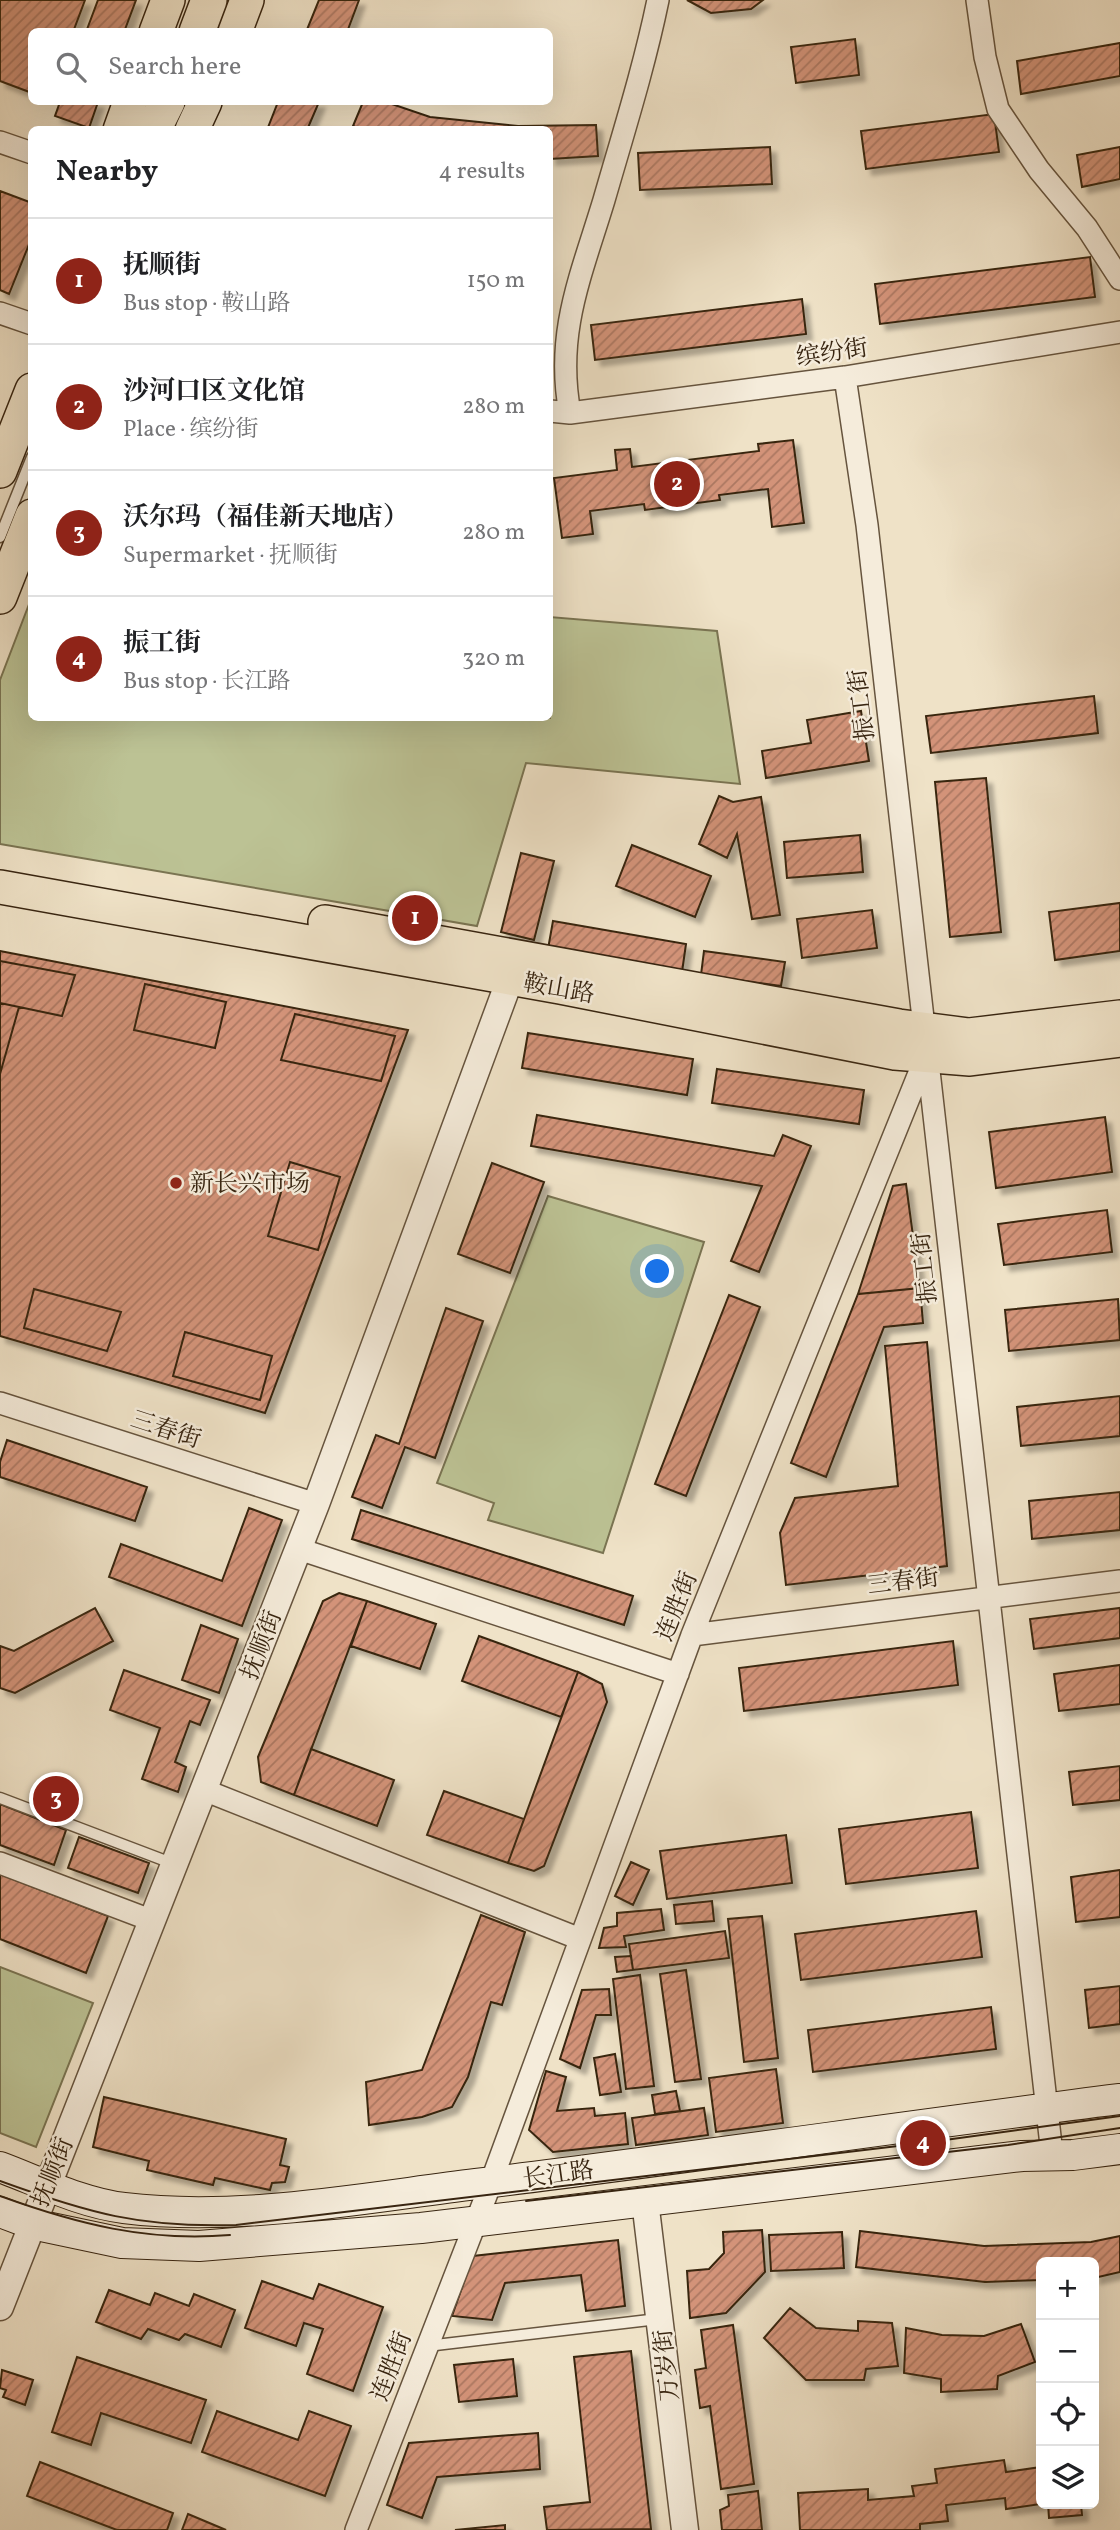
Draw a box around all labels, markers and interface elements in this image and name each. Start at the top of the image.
search box [28,28,553,105]
icon: search [52,48,90,86]
text: Search here [108,49,241,85]
text: Nearby [56,151,158,193]
text: 4 results [439,156,525,188]
text: 抚顺街 [123,248,201,284]
text: 1 [74,265,84,297]
text: 150 m [467,265,525,297]
text: Bus stop · 鞍山路 [123,288,291,320]
street label: 缤纷街 [794,332,870,376]
text: 沙河口区文化馆 [123,374,305,410]
text: 2 [73,391,85,423]
text: 280 m [462,391,525,423]
text: Place · 缤纷街 [123,414,259,446]
pin: 2 [654,458,700,510]
text: 沃尔玛（福佳新天地店） [123,500,409,536]
text: 3 [73,517,85,549]
text: 280 m [462,517,525,549]
text: Supermarket · 抚顺街 [123,540,338,572]
text: 振工街 [123,626,201,662]
text: 4 [72,643,86,675]
text: 320 m [462,643,525,675]
text: Bus stop · 长江路 [123,666,291,698]
street label: 振工街 [842,667,884,743]
pin: 1 [392,892,438,944]
street label: 鞍山路 [520,967,597,1013]
place label: 新长兴市场 [190,1168,310,1202]
marker: 新长兴市场 [168,1175,184,1191]
street label: 振工街 [905,1230,947,1305]
your location [640,1254,674,1288]
street label: 三春街 [126,1404,205,1458]
street label: 三春街 [865,1562,941,1604]
street label: 连胜街 [649,1567,707,1646]
street label: 抚顺街 [234,1606,292,1685]
pin: 3 [33,1773,79,1825]
pin: 4 [900,2117,946,2169]
street label: 抚顺街 [25,2133,83,2212]
street label: 长江路 [520,2154,596,2198]
map controls [1036,2257,1099,2509]
button: + [1036,2257,1099,2320]
button: − [1036,2320,1099,2383]
street label: 连胜街 [364,2327,422,2406]
street label: 万岁街 [647,2327,689,2402]
button: locate [1036,2383,1099,2446]
button: layers [1036,2446,1099,2509]

